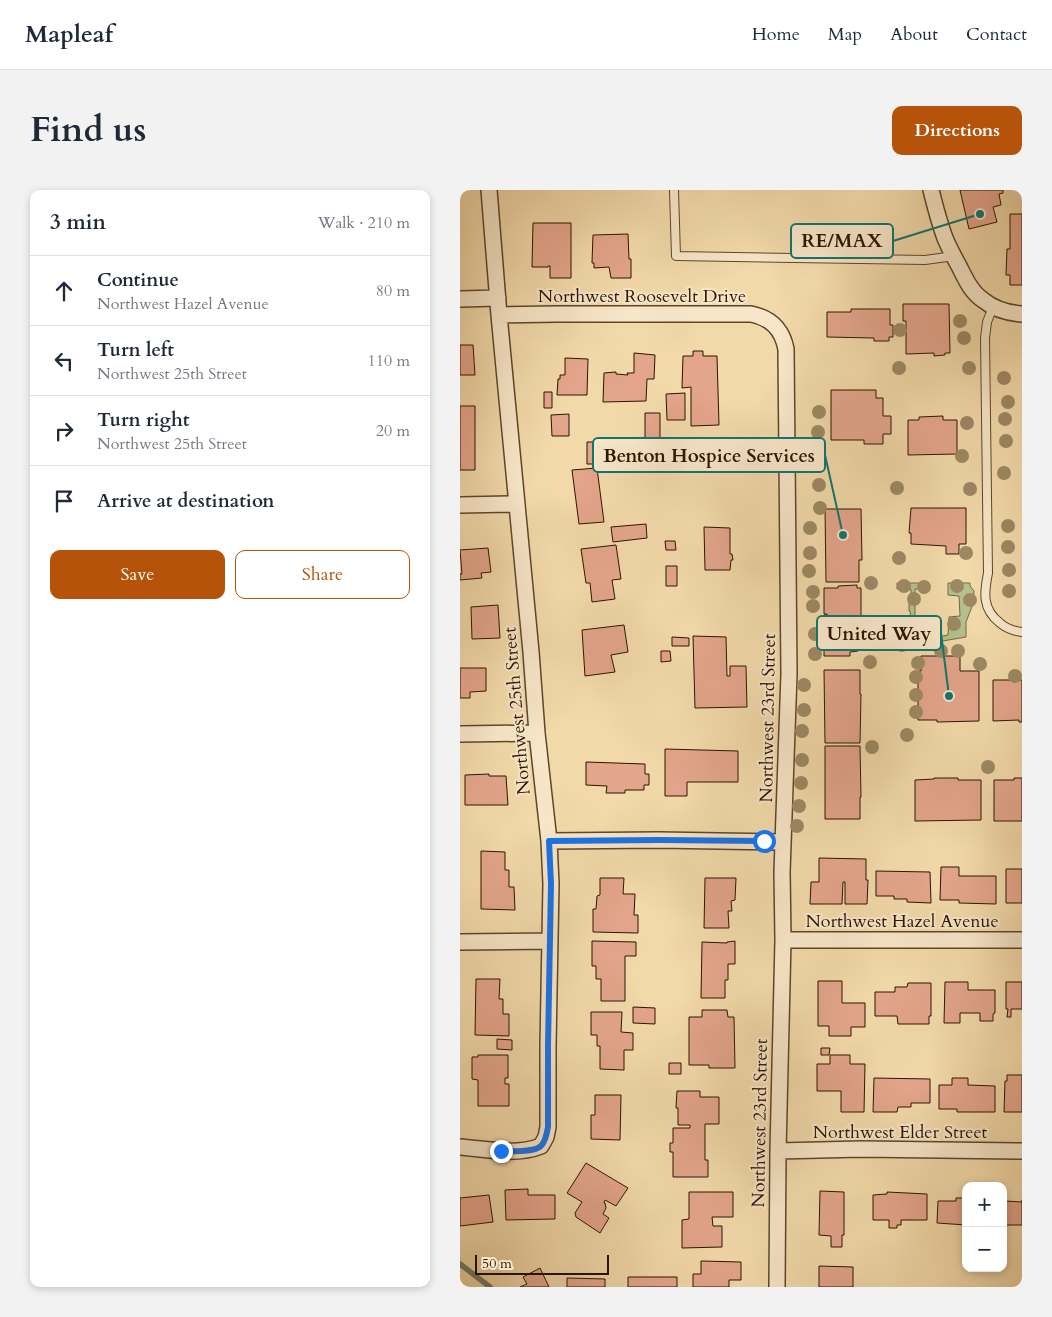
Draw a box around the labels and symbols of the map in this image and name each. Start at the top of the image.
callout: RE/MAX [791,224,893,258]
text: RE/MAX [801,228,883,254]
street label: Northwest Roosevelt Drive [538,284,746,309]
callout: Benton Hospice Services [593,438,825,472]
text: Benton Hospice Services [603,443,815,469]
callout: United Way [817,616,941,650]
text: United Way [827,621,932,647]
street label: Northwest 25th Street [497,626,537,796]
street label: Northwest 23rd Street [754,633,782,803]
route start [753,830,776,853]
street label: Northwest Hazel Avenue [805,909,999,934]
street label: Northwest 23rd Street [746,1038,774,1208]
street label: Northwest Elder Street [813,1120,988,1145]
route end [490,1140,513,1163]
scale bar [475,1252,609,1275]

